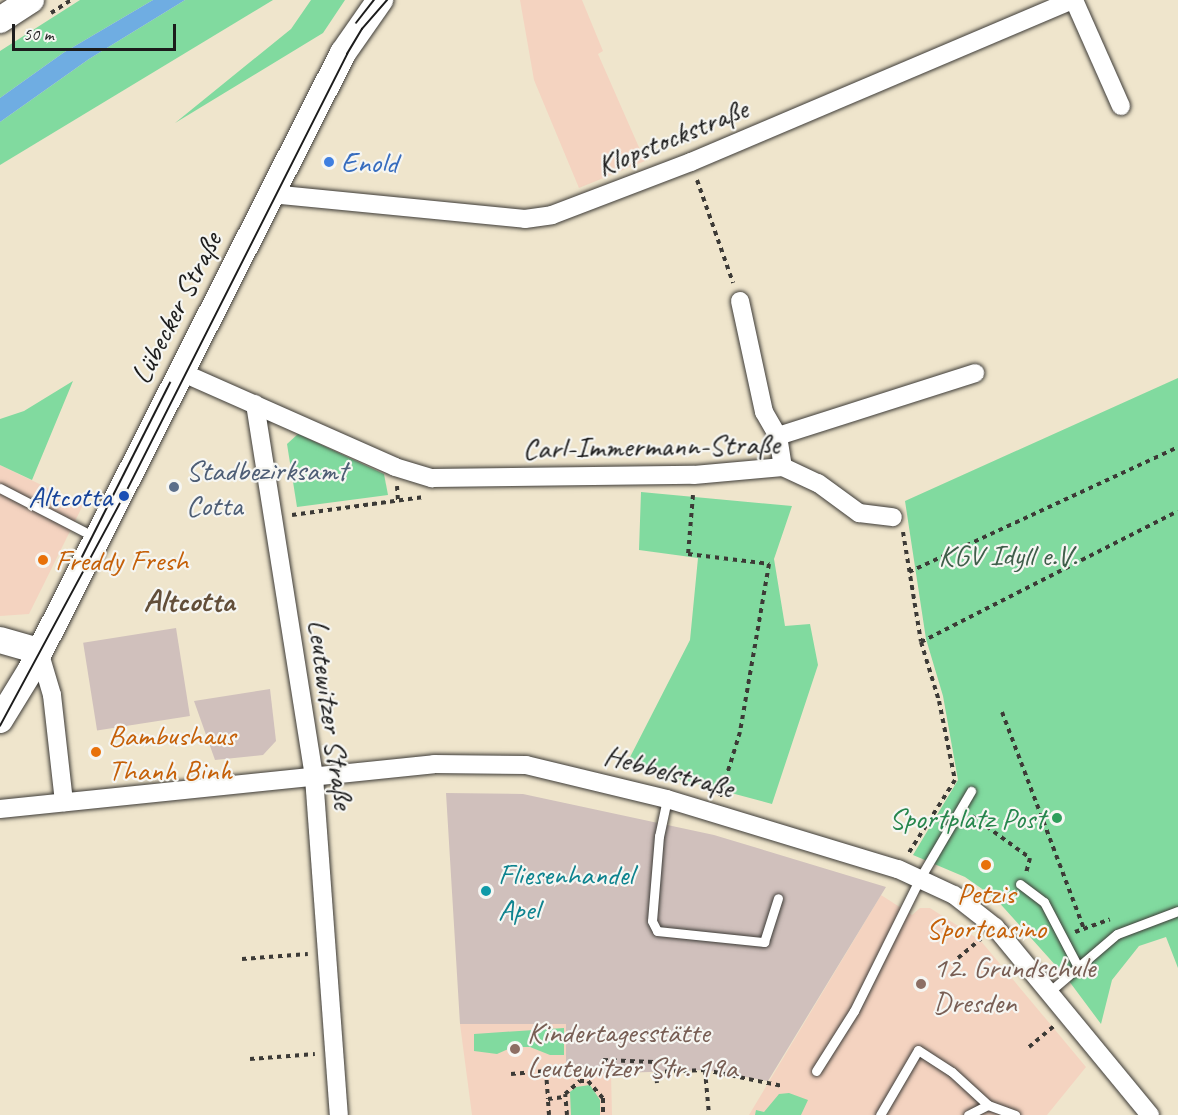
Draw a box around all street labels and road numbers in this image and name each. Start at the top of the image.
street label: Klopstockstraße [591,90,753,184]
street label: Lübecker Straße [122,226,230,390]
street label: Carl-Immermann-Straße [522,426,780,466]
street label: Leutewitzer Straße [300,616,362,812]
street label: Hebbelstraße [600,736,738,806]

